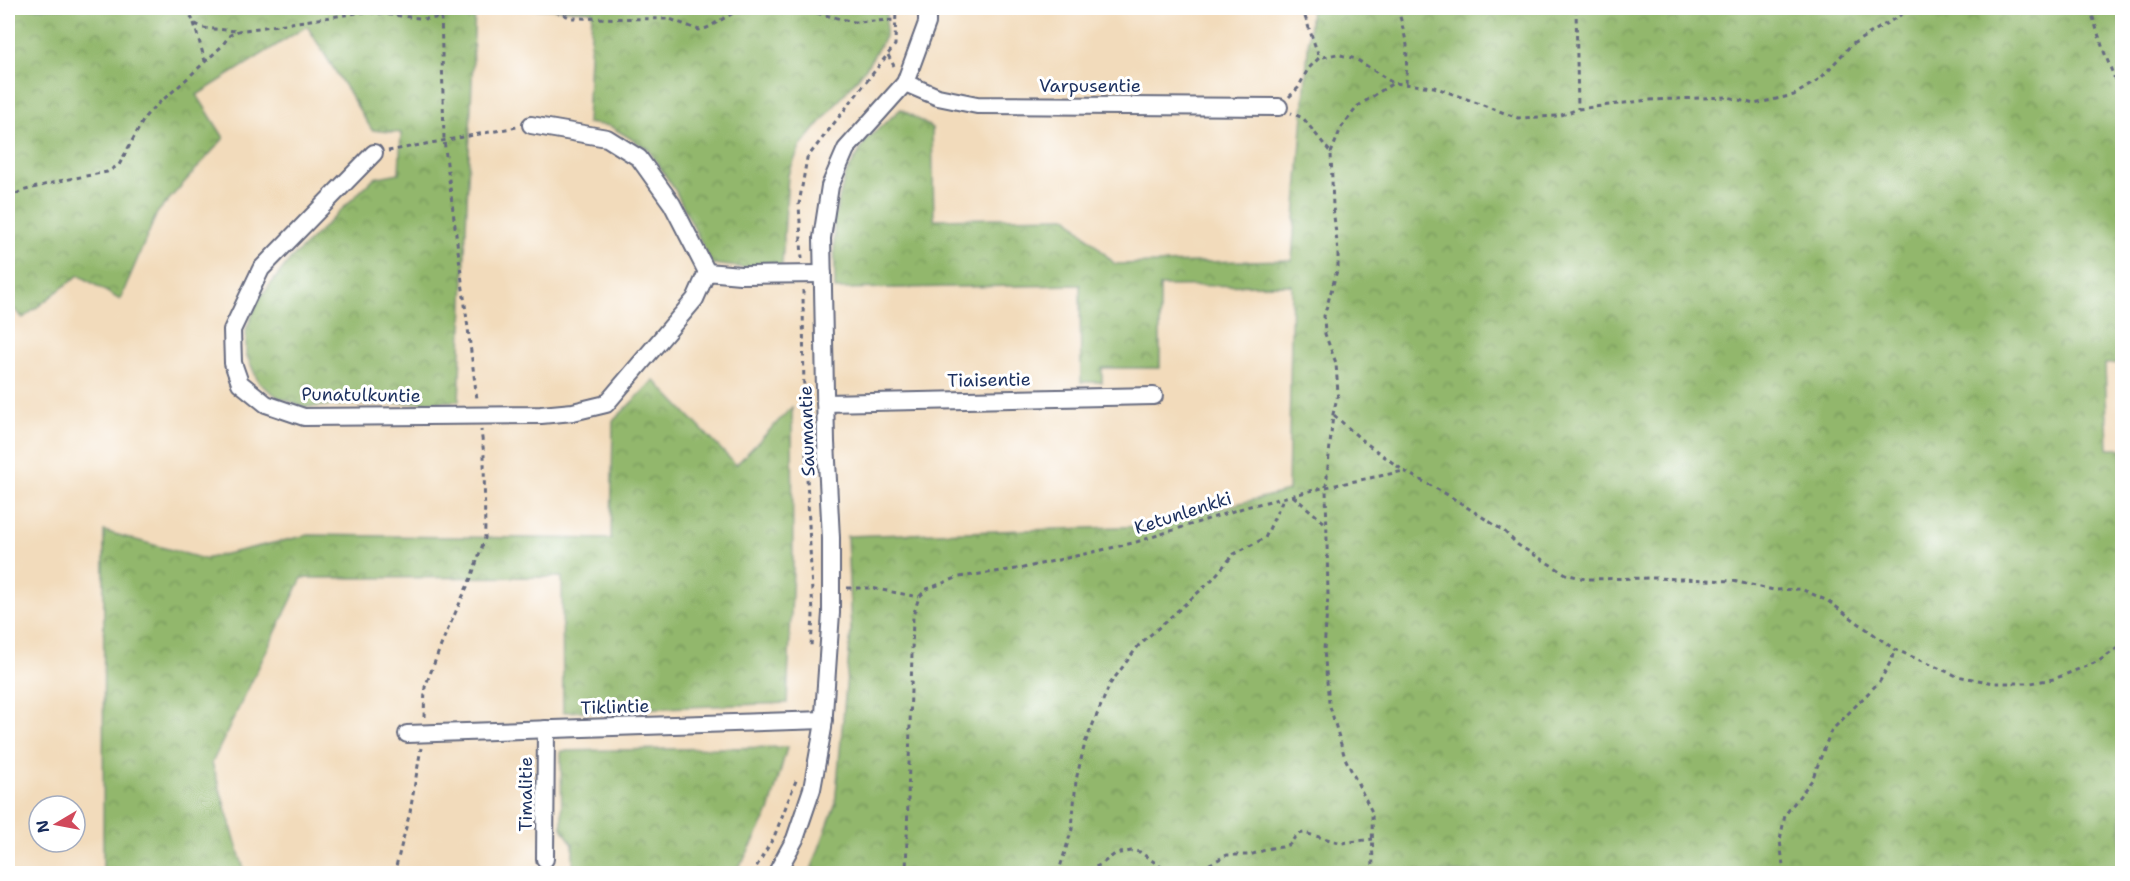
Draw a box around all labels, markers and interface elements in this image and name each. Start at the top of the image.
street label: Varpusentie [1039,74,1141,98]
street label: Tiaisentie [947,367,1031,393]
street label: Punatulkuntie [301,382,421,408]
street label: Saumantie [793,385,821,477]
street label: Ketunlenkki [1131,486,1235,540]
street label: Tiklintie [580,694,650,720]
street label: Timalitie [514,757,538,831]
north arrow [27,794,87,854]
text: N [31,818,54,835]

